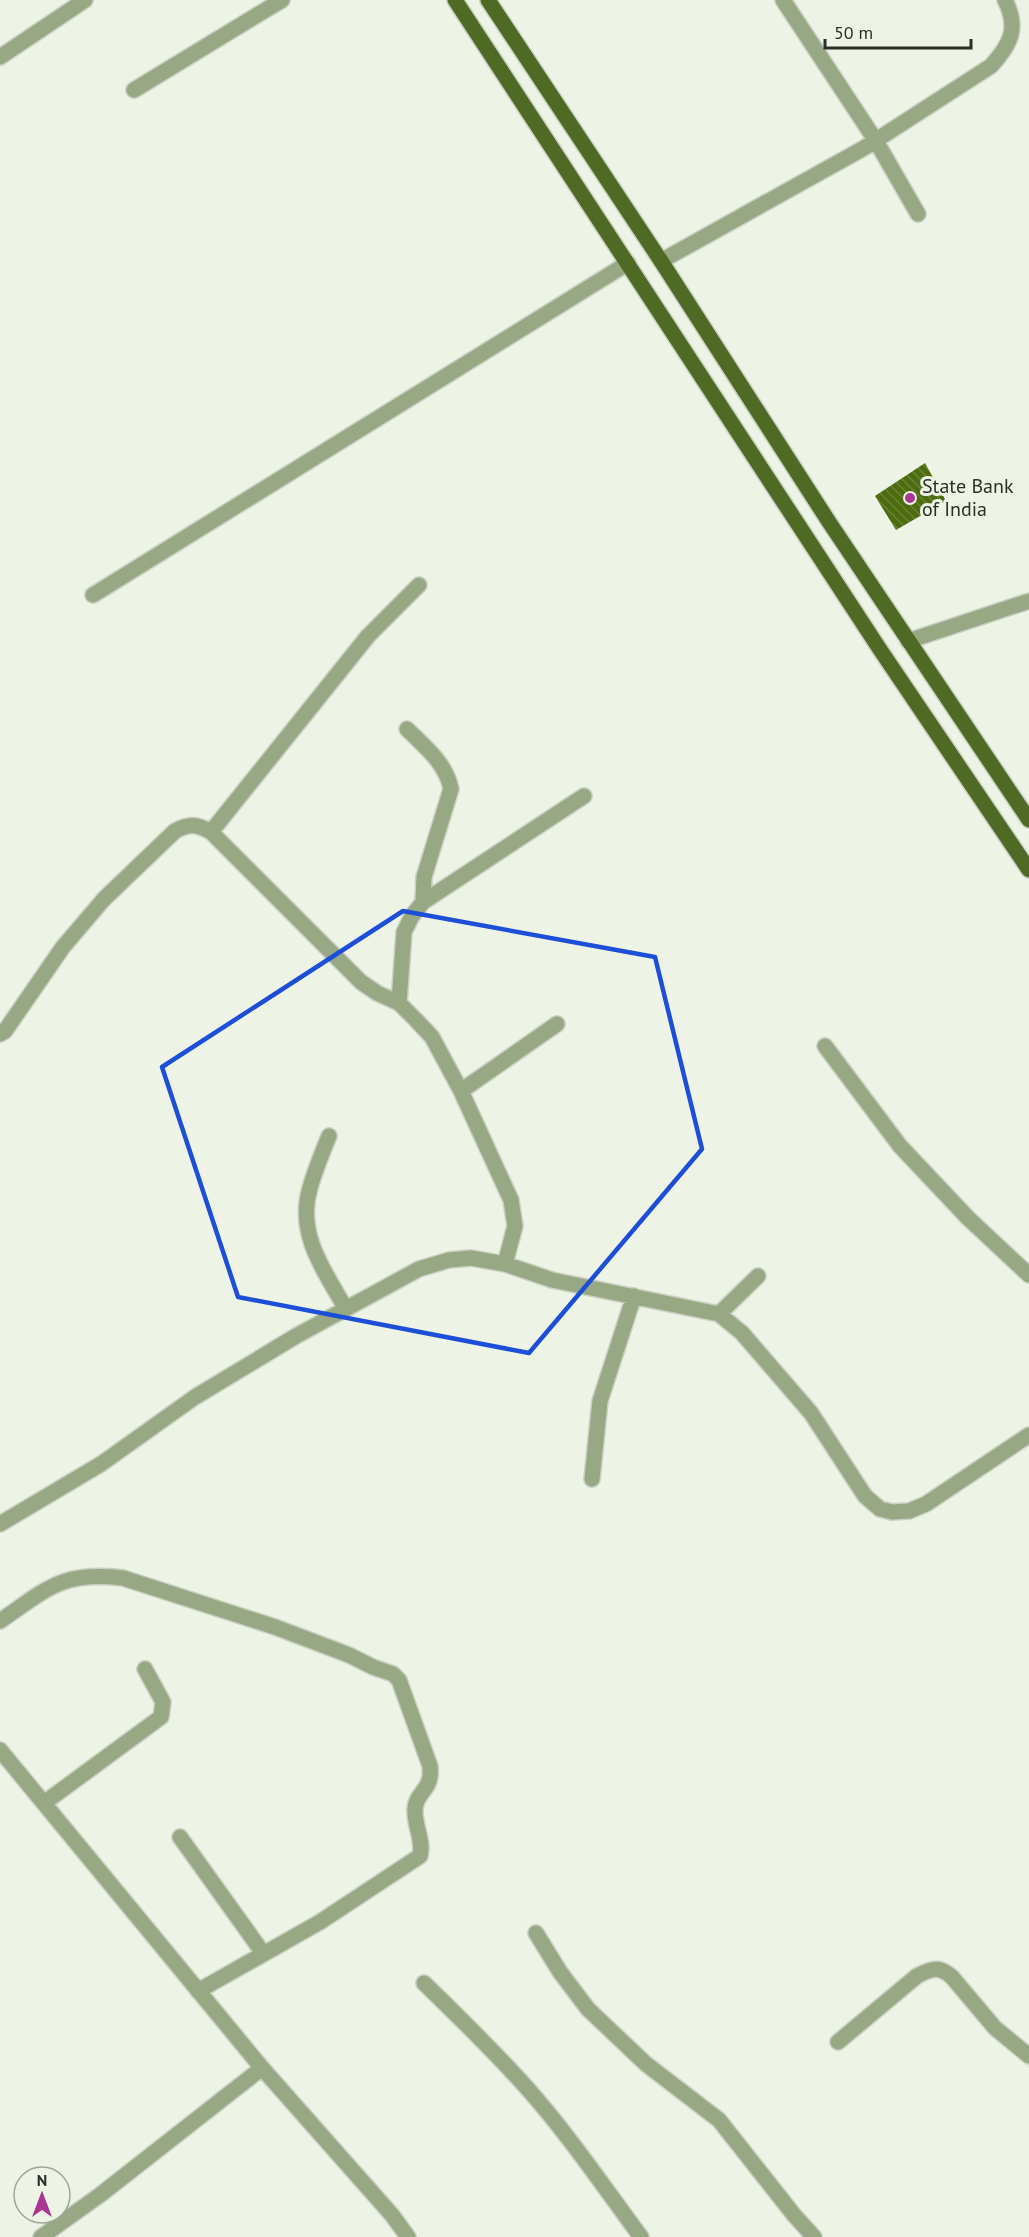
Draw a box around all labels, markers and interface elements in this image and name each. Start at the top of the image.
scale bar [825,12,970,50]
text: 50 m [834,21,873,44]
place label: State Bank of India [922,473,1014,522]
marker: State Bank of India [903,491,917,505]
north arrow [12,2165,72,2225]
text: N [37,2170,47,2190]

